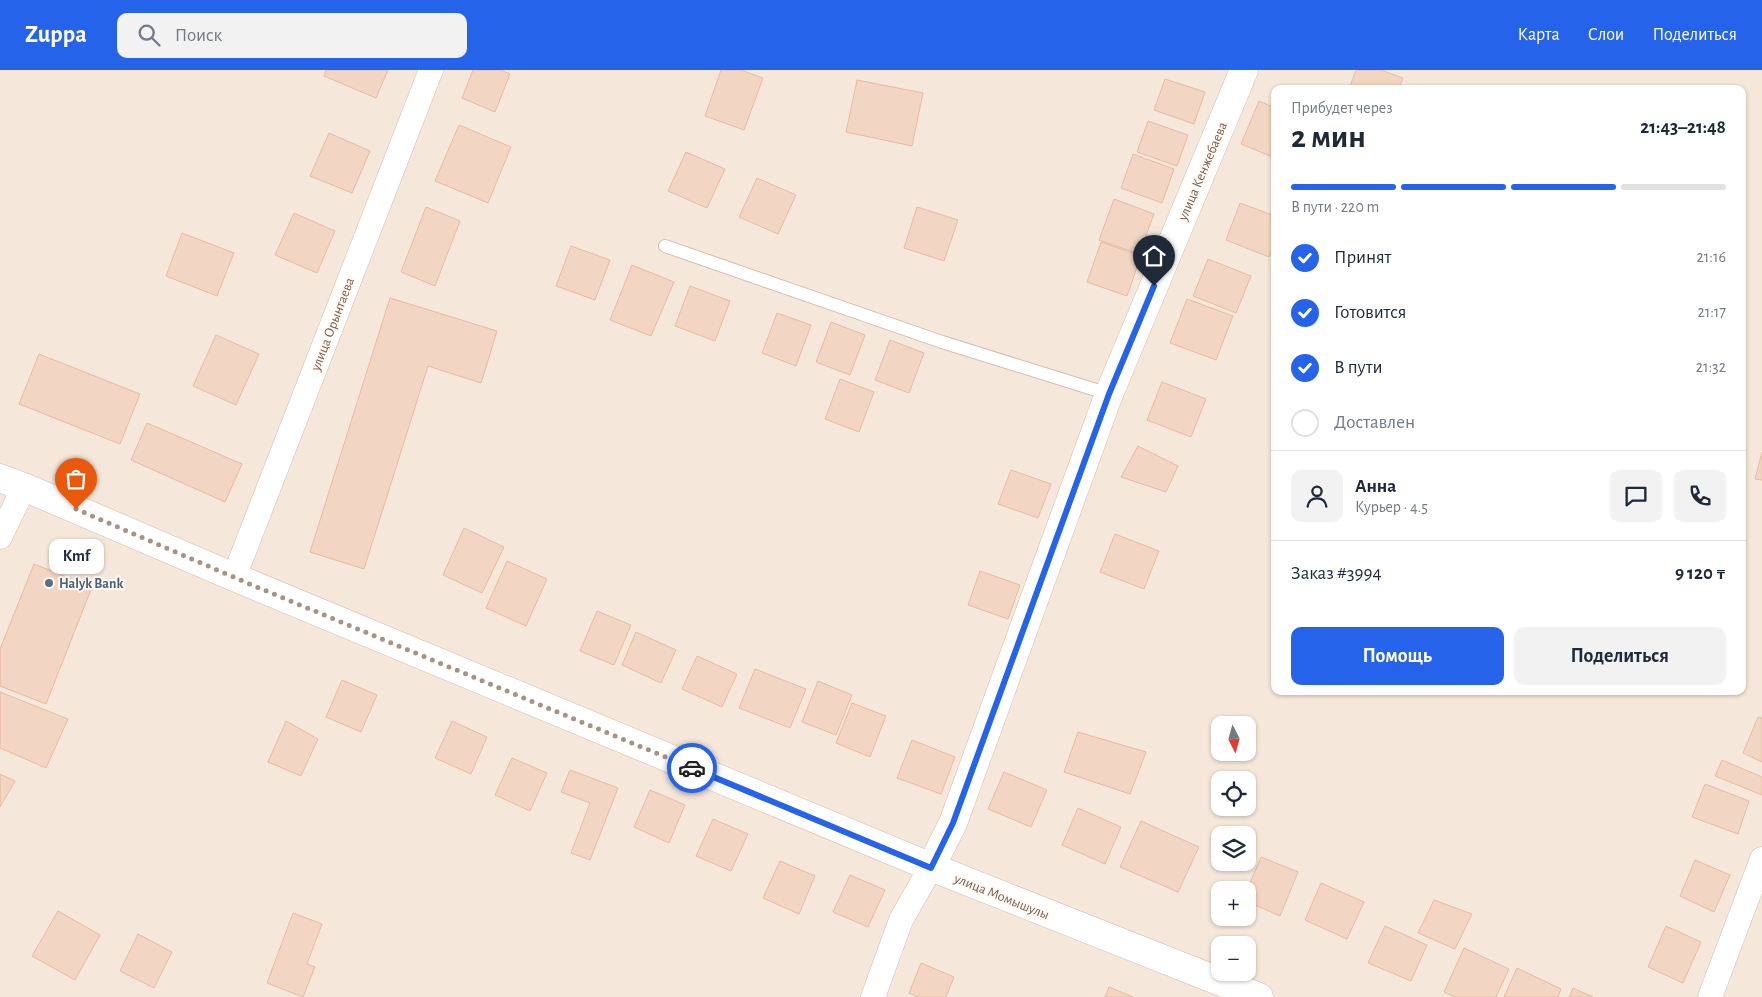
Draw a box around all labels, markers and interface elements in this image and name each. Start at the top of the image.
search box [117,13,467,58]
icon: search [135,21,163,49]
text: Zuppa [25,23,87,47]
text: Поиск [175,26,222,45]
text: Карта [1518,26,1560,44]
text: Слои [1588,26,1624,44]
text: Поделиться [1652,26,1737,44]
text: Прибудет через [1291,100,1393,116]
text: 21:43–21:48 [1640,118,1726,137]
street label: улица Кенжебаева [1176,120,1230,224]
text: 2 мин [1291,121,1366,153]
text: В пути · 220 m [1291,199,1379,215]
pin [1133,235,1175,286]
icon: home [1140,242,1168,270]
icon: check [1291,244,1319,272]
text: Принят [1334,248,1391,267]
text: 21:16 [1697,249,1726,265]
street label: улица Орынтаева [308,275,357,374]
icon: check [1291,299,1319,327]
text: Готовится [1334,303,1407,322]
text: 21:17 [1697,304,1726,320]
icon: check [1291,354,1319,382]
text: В пути [1334,358,1383,377]
text: 21:32 [1696,359,1726,375]
text: Доставлен [1334,413,1415,432]
pin [55,458,97,509]
icon: bag [62,465,90,493]
button: person [1291,470,1343,522]
button: chat [1610,470,1662,522]
button: phone [1674,470,1726,522]
text: Анна [1355,477,1396,496]
text: Курьер · 4.5 [1355,499,1428,515]
callout: Kmf [48,539,104,574]
text: Kmf [63,548,90,564]
text: Заказ #3994 [1291,564,1382,583]
text: 9 120 ₸ [1675,564,1726,583]
marker: Halyk Bank [43,577,55,589]
place label: Halyk Bank [59,577,123,591]
button: Помощь [1291,627,1504,685]
button: Поделиться [1514,627,1726,685]
north arrow [1211,716,1256,761]
map controls [1211,716,1256,981]
courier [667,743,717,793]
icon: car [678,754,706,782]
button: locate [1211,771,1256,816]
button: layers [1211,826,1256,871]
street label: улица Момышулы [951,871,1051,922]
button: + [1211,881,1256,926]
button: − [1211,936,1256,981]

